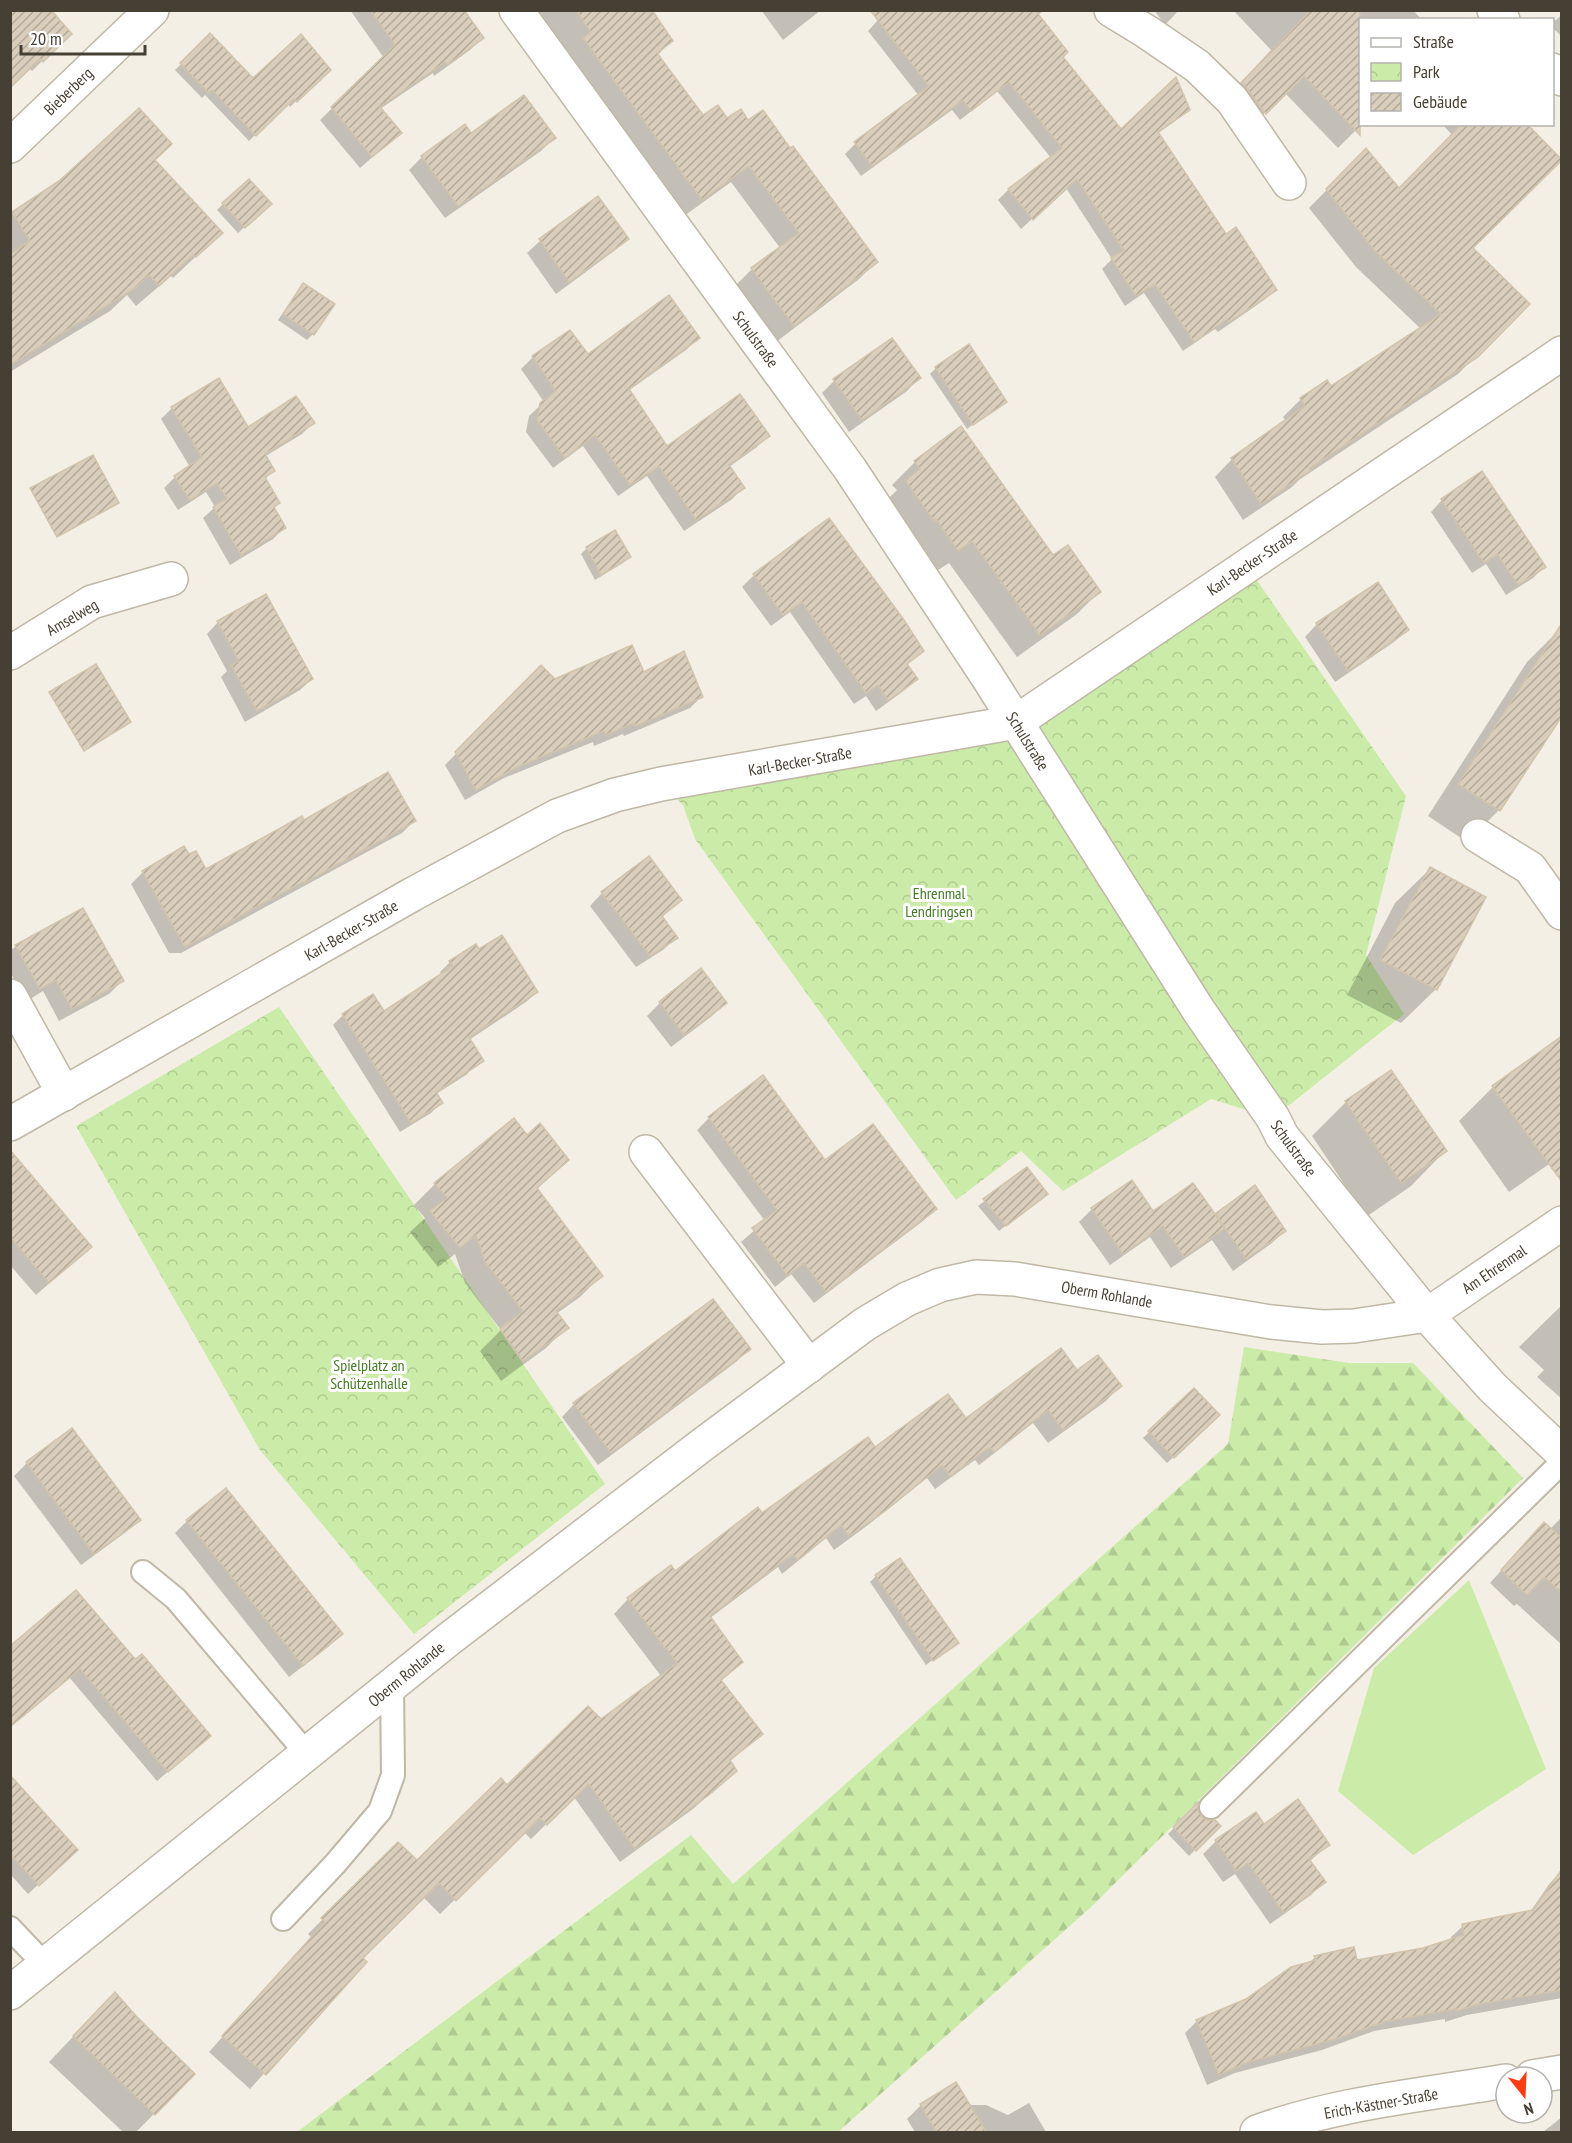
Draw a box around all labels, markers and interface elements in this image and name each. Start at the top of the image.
scale bar [21,18,146,56]
legend [1359,18,1554,126]
text: 20 m [30,27,62,50]
text: Straße [1413,30,1454,53]
text: Park [1413,60,1440,83]
street label: Bieberberg [39,63,97,119]
text: Gebäude [1413,90,1467,113]
street label: Schulstraße [729,307,783,371]
street label: Karl-Becker-Straße [1203,524,1301,600]
street label: Amselweg [43,594,101,640]
street label: Schulstraße [1002,708,1054,774]
street label: Karl-Becker-Straße [747,742,853,780]
park label: Ehrenmal Lendringsen [905,883,973,921]
street label: Karl-Becker-Straße [301,895,401,965]
street label: Schulstraße [1267,1116,1321,1180]
street label: Am Ehrenmal [1458,1240,1530,1298]
street label: Oberm Rohlande [1060,1276,1154,1312]
park label: Spielplatz an Schützenhalle [330,1355,408,1393]
street label: Oberm Rohlande [364,1637,448,1711]
north arrow [1494,2065,1554,2125]
street label: Erich-Kästner-Straße [1322,2083,1440,2123]
text: N [1521,2098,1536,2120]

